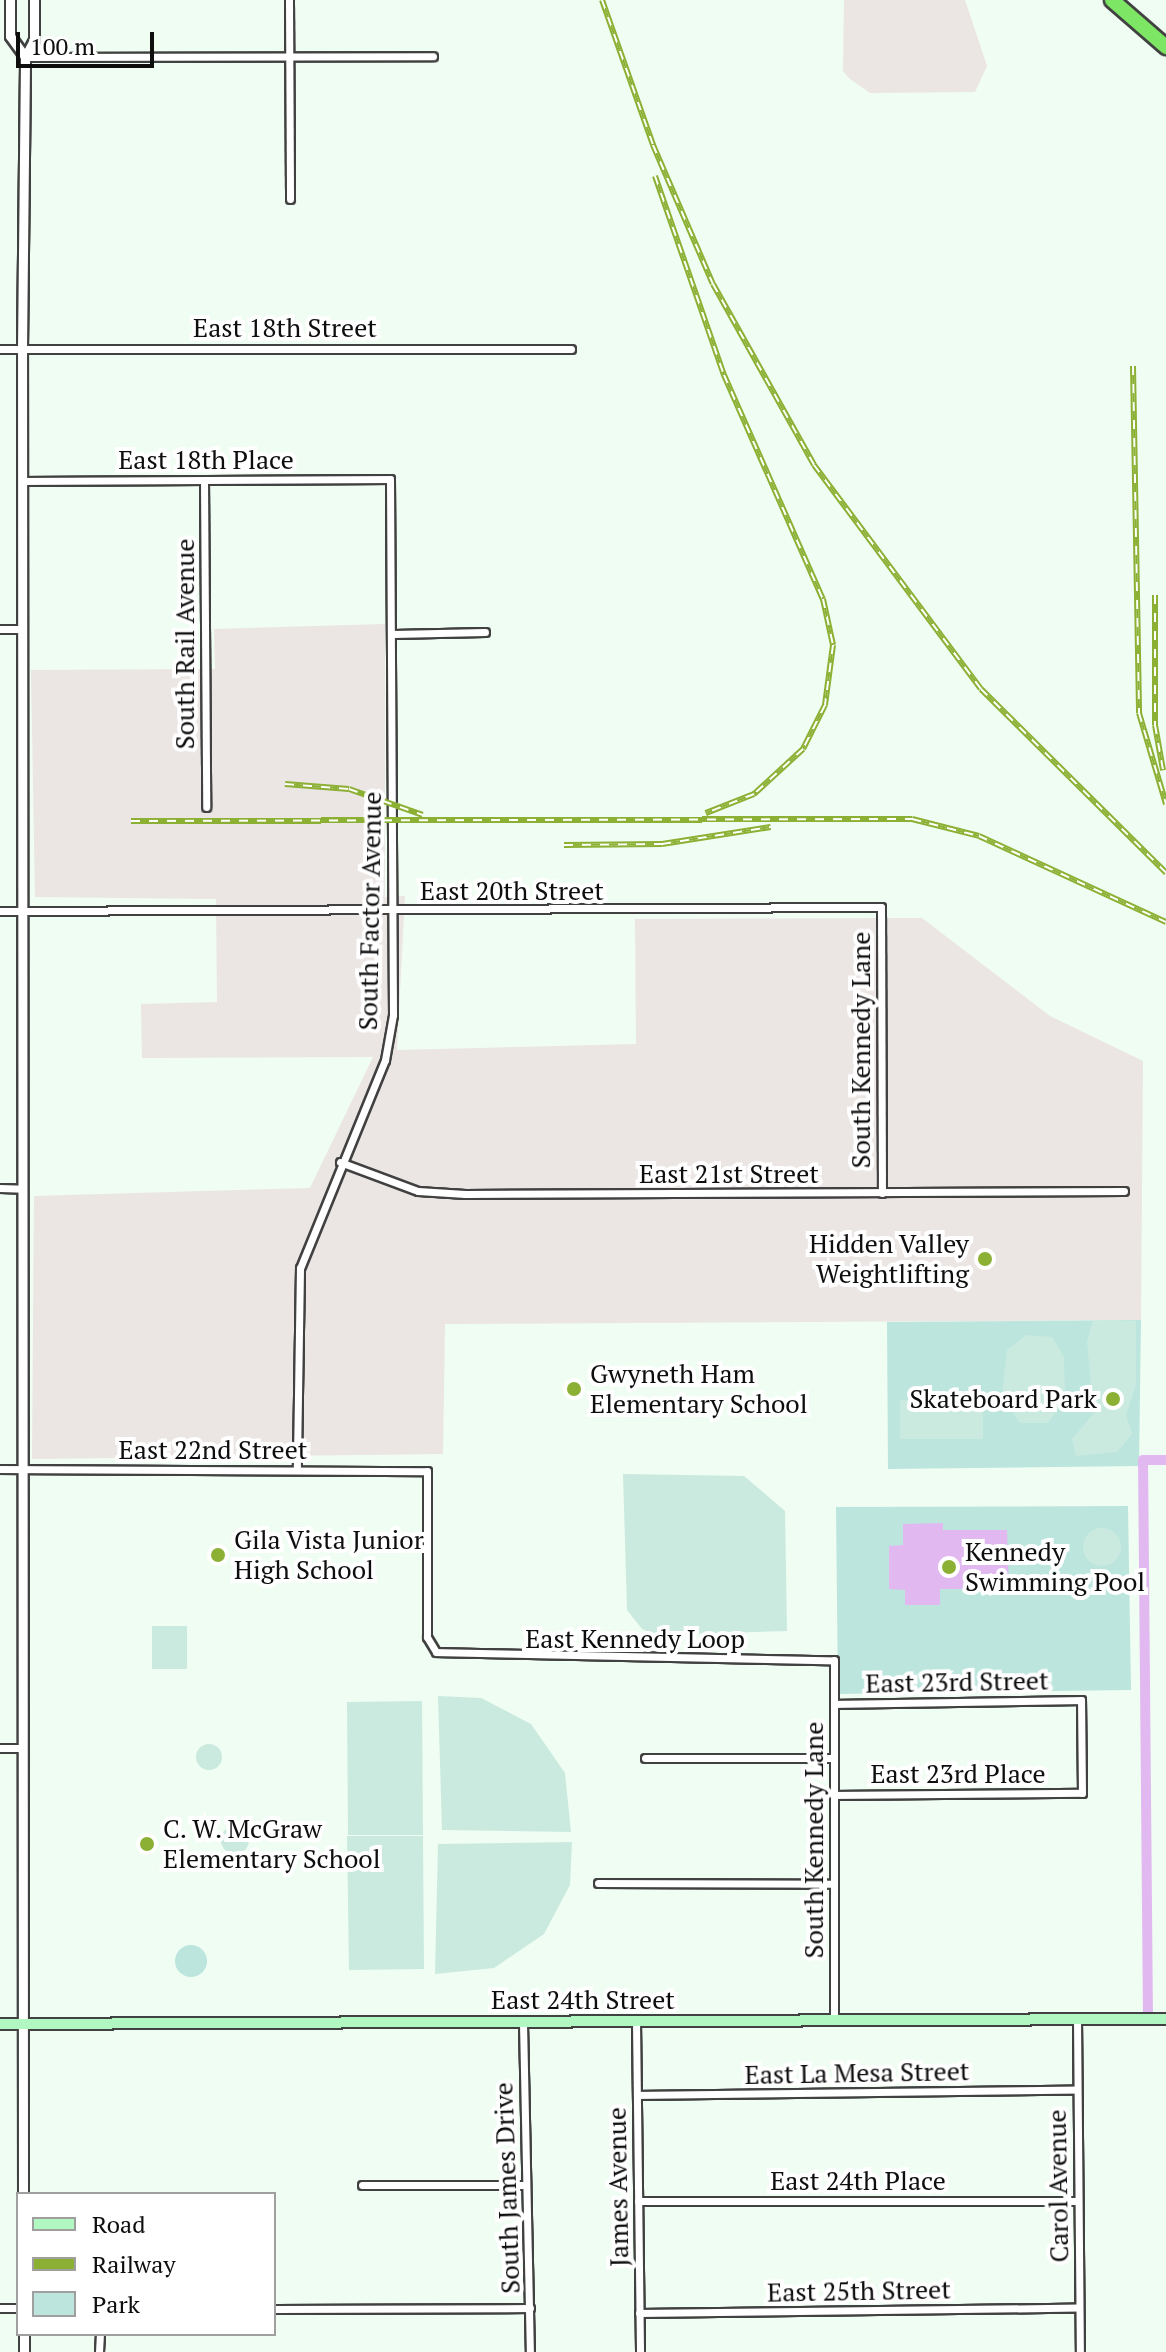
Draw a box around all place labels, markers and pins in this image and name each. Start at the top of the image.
place label: Hidden Valley Weightlifting [808,1228,969,1290]
marker: Hidden Valley Weightlifting [976,1250,994,1268]
place label: Gwyneth Ham Elementary School [590,1358,808,1420]
marker: Gwyneth Ham Elementary School [565,1380,583,1398]
place label: Skateboard Park [909,1383,1097,1415]
marker: Skateboard Park [1104,1390,1122,1408]
place label: Gila Vista Junior High School [234,1524,424,1586]
place label: Kennedy Swimming Pool [965,1536,1145,1598]
marker: Gila Vista Junior High School [209,1546,227,1564]
marker: Kennedy Swimming Pool [940,1558,958,1576]
place label: C. W. McGraw Elementary School [163,1813,381,1874]
marker: C. W. McGraw Elementary School [138,1835,156,1853]

